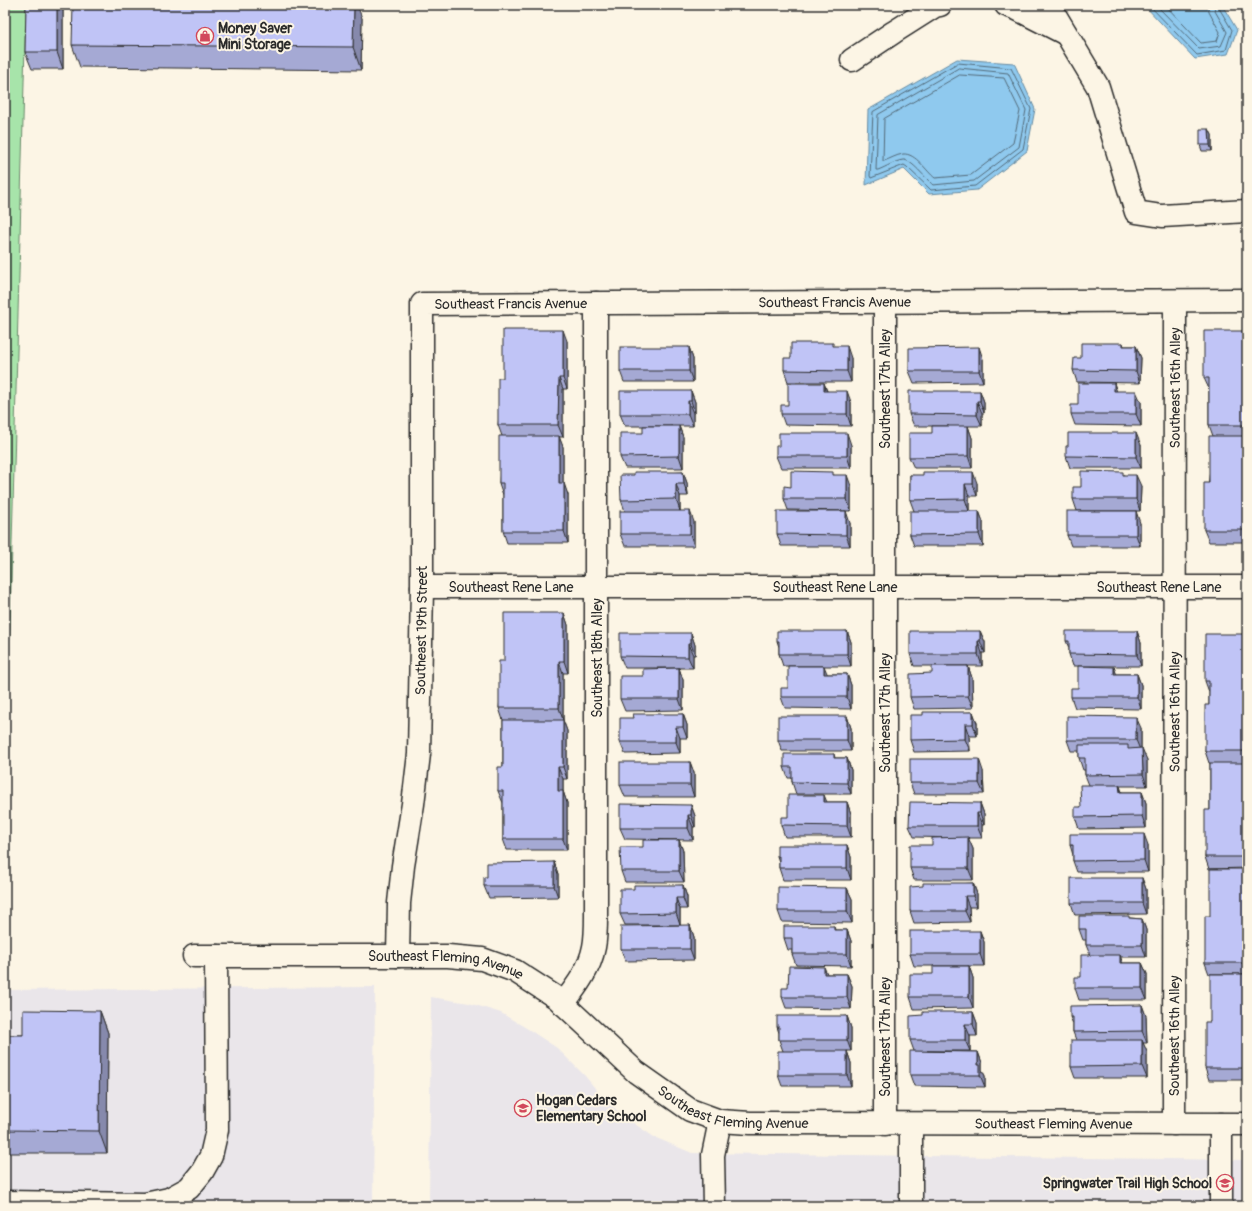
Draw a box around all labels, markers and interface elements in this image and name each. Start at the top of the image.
place label: Money Saver Mini Storage [218,20,293,53]
shop icon: Money Saver Mini Storage [195,26,215,46]
street label: Southeast Francis Avenue [758,294,911,311]
street label: Southeast Francis Avenue [434,295,587,313]
street label: Southeast 16th Alley [1167,327,1184,448]
street label: Southeast 17th Alley [877,329,894,449]
street label: Southeast 19th Street [412,565,431,695]
street label: Southeast Rene Lane [449,579,574,596]
street label: Southeast Rene Lane [773,579,898,596]
street label: Southeast Rene Lane [1097,579,1222,596]
street label: Southeast 18th Alley [589,598,606,718]
street label: Southeast 16th Alley [1166,651,1184,772]
street label: Southeast 17th Alley [877,653,894,773]
street label: Southeast Fleming Avenue [368,948,527,983]
street label: Southeast 16th Alley [1166,975,1183,1096]
street label: Southeast 17th Alley [877,977,894,1097]
street label: Southeast Fleming Avenue [654,1082,809,1132]
place label: Hogan Cedars Elementary School [536,1092,647,1125]
school or university icon: Hogan Cedars Elementary School [513,1098,533,1118]
street label: Southeast Fleming Avenue [975,1115,1133,1133]
school or university icon: Springwater Trail High School [1215,1173,1235,1193]
place label: Springwater Trail High School [1043,1175,1212,1192]

